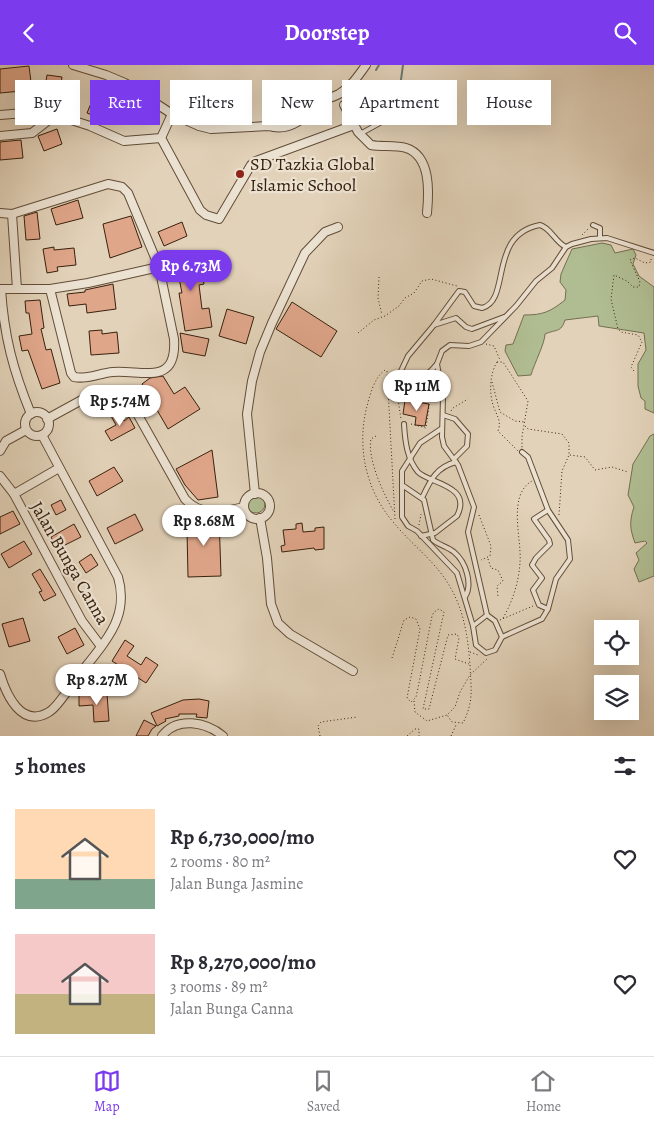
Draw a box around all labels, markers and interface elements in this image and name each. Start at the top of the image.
text: Doorstep [284,18,370,48]
icon: back [15,19,43,47]
icon: search [611,19,639,47]
chip: Buy [15,80,80,125]
chip: Rent [90,80,160,125]
chip: Filters [170,80,252,125]
chip: New [262,80,332,125]
chip: Apartment [342,80,457,125]
chip: House [467,80,551,125]
place label: SD Tazkia Global Islamic School [250,152,375,197]
marker: SD Tazkia Global Islamic School [234,168,246,180]
pin: Rp 6.73M [139,249,243,292]
text: Rp 6.73M [161,255,221,277]
pin: Rp 11M [376,369,458,412]
text: Rp 11M [394,375,440,397]
pin: Rp 5.74M [68,385,172,427]
text: Rp 5.74M [90,390,150,412]
street label: Jalan Bunga Canna [25,497,115,630]
pin: Rp 8.68M [152,505,256,547]
text: Rp 8.68M [173,510,235,532]
map controls [594,620,639,720]
button: locate [594,620,639,665]
pin: Rp 8.27M [45,663,149,706]
text: Rp 8.27M [66,669,128,691]
button: layers [594,675,639,720]
text: 5 homes [15,752,86,780]
icon: filters [611,752,639,780]
text: Rp 6,730,000/mo [170,823,315,851]
icon: home [55,829,115,889]
icon: heart [611,845,639,873]
text: 2 rooms · 80 m² [170,851,270,873]
text: Jalan Bunga Jasmine [170,873,303,895]
text: Rp 8,270,000/mo [170,948,316,976]
icon: home [55,954,115,1014]
icon: heart [611,970,639,998]
text: 3 rooms · 89 m² [170,976,268,998]
text: Jalan Bunga Canna [170,998,293,1020]
tab: Map [93,1067,121,1116]
tab: Saved [307,1067,340,1116]
tab: Home [526,1067,561,1116]

